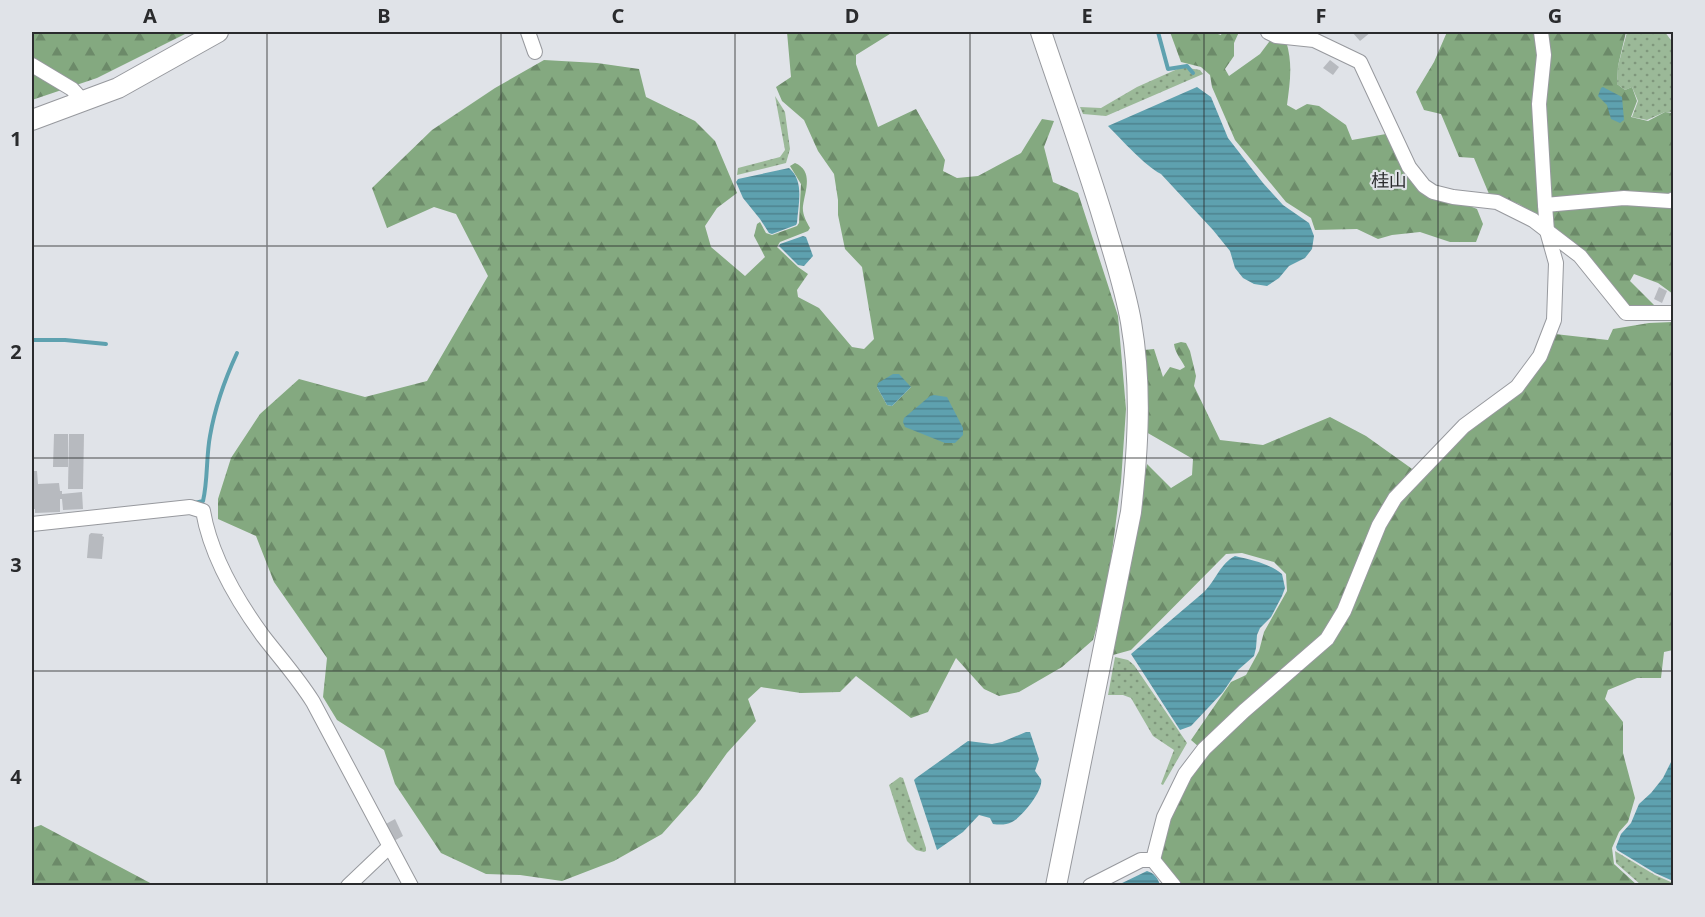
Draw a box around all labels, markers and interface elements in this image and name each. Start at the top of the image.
text: A [143,2,157,29]
text: B [377,2,391,29]
text: C [612,2,625,29]
text: D [845,2,859,29]
text: E [1081,2,1093,29]
text: F [1316,2,1326,29]
text: G [1548,2,1562,29]
text: 1 [10,125,22,152]
district label: 桂山 [1371,168,1407,192]
text: 2 [10,338,22,365]
text: 3 [10,551,22,578]
text: 4 [10,763,22,790]

